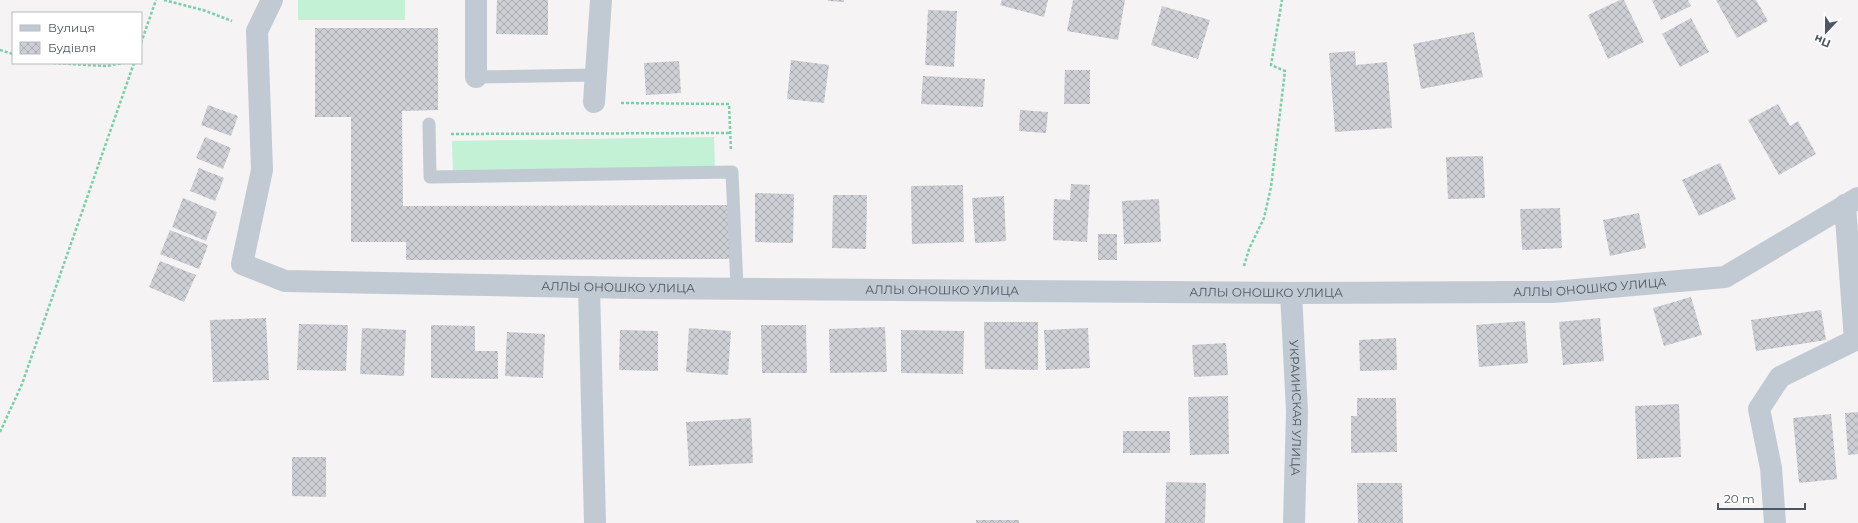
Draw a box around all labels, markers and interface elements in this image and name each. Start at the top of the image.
legend [12,12,142,64]
north arrow [1806,12,1846,52]
text: Вулиця [48,20,95,35]
text: Пн [1812,32,1833,51]
text: Будівля [48,40,96,55]
street label: АЛЛЫ ОНОШКО УЛИЦА [1513,274,1667,299]
street label: АЛЛЫ ОНОШКО УЛИЦА [541,278,695,295]
street label: АЛЛЫ ОНОШКО УЛИЦА [865,282,1019,298]
street label: АЛЛЫ ОНОШКО УЛИЦА [1189,284,1343,300]
street label: УКРАИНСКАЯ УЛИЦА [1286,340,1305,476]
scale bar [1718,485,1805,511]
text: 20 m [1724,491,1755,506]

